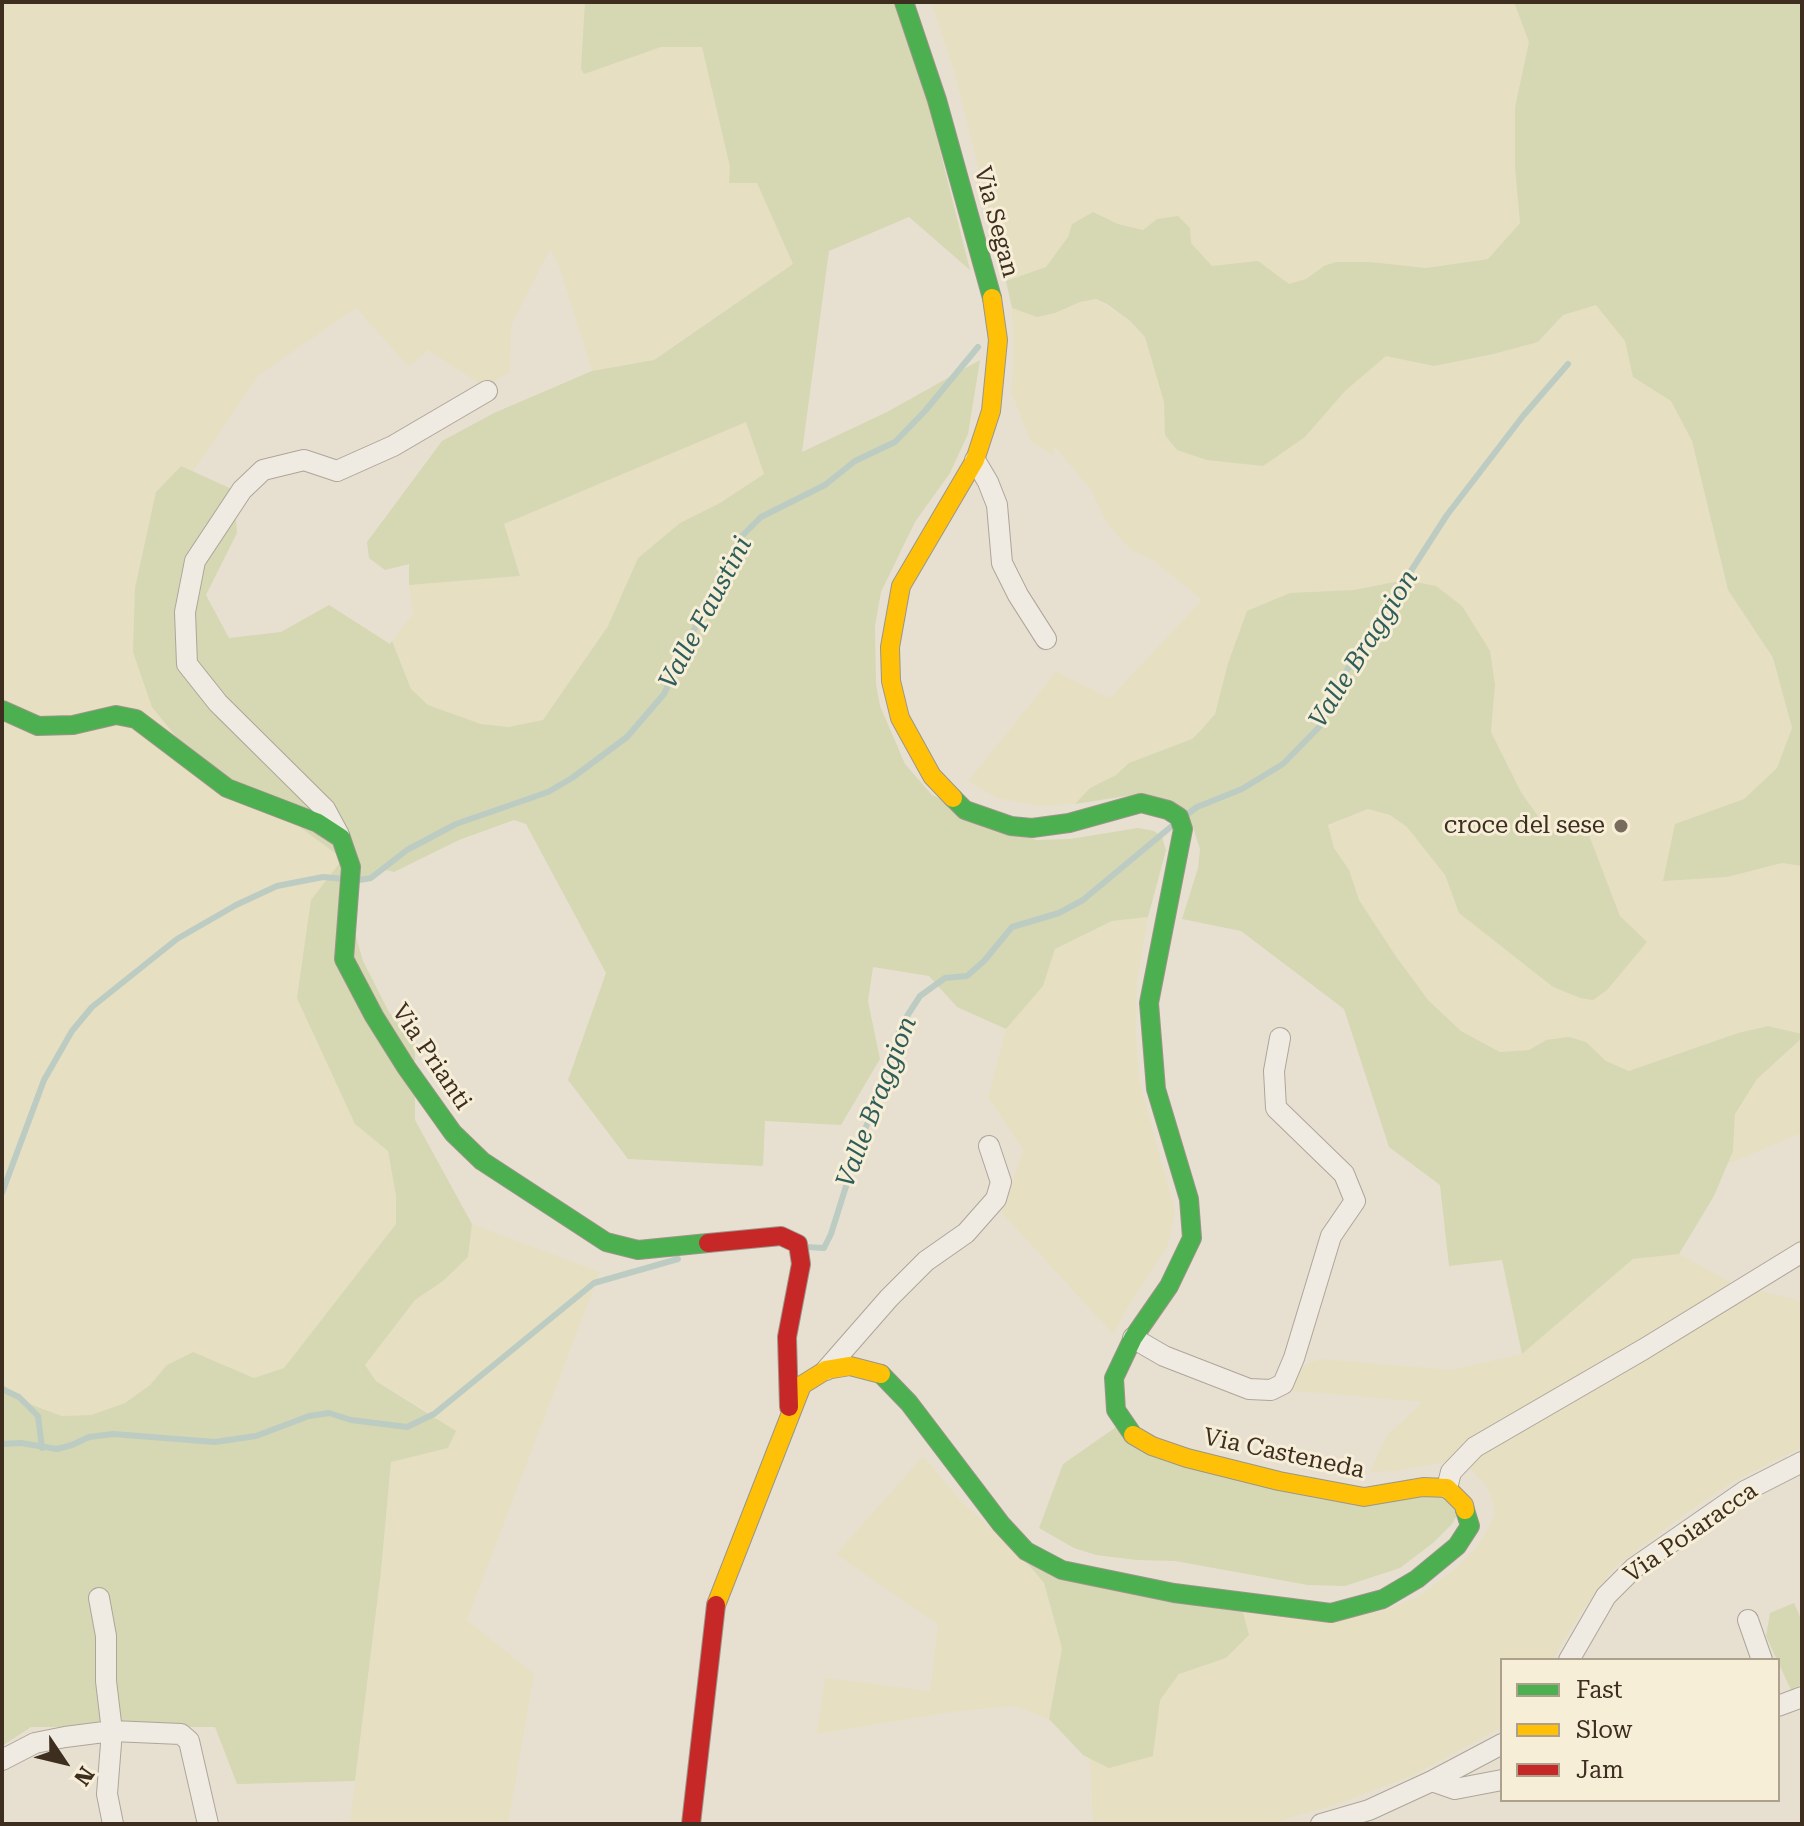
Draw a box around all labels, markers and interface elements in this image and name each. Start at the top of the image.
street label: Via Segan [967,163,1025,281]
water label: Valle Faustini [653,532,759,694]
water label: Valle Braggion [1303,564,1425,734]
place label: croce del sese [1444,812,1605,840]
marker: croce del sese [1612,817,1630,835]
street label: Via Prianti [385,999,477,1115]
water label: Valle Braggion [830,1012,924,1192]
street label: Via Casteneda [1201,1423,1367,1485]
street label: Via Poiaracca [1619,1476,1763,1590]
legend [1500,1658,1780,1802]
text: Fast [1576,1676,1623,1704]
text: Slow [1576,1716,1632,1744]
north arrow [24,1722,104,1802]
text: Jam [1576,1756,1624,1784]
text: N [69,1762,99,1790]

